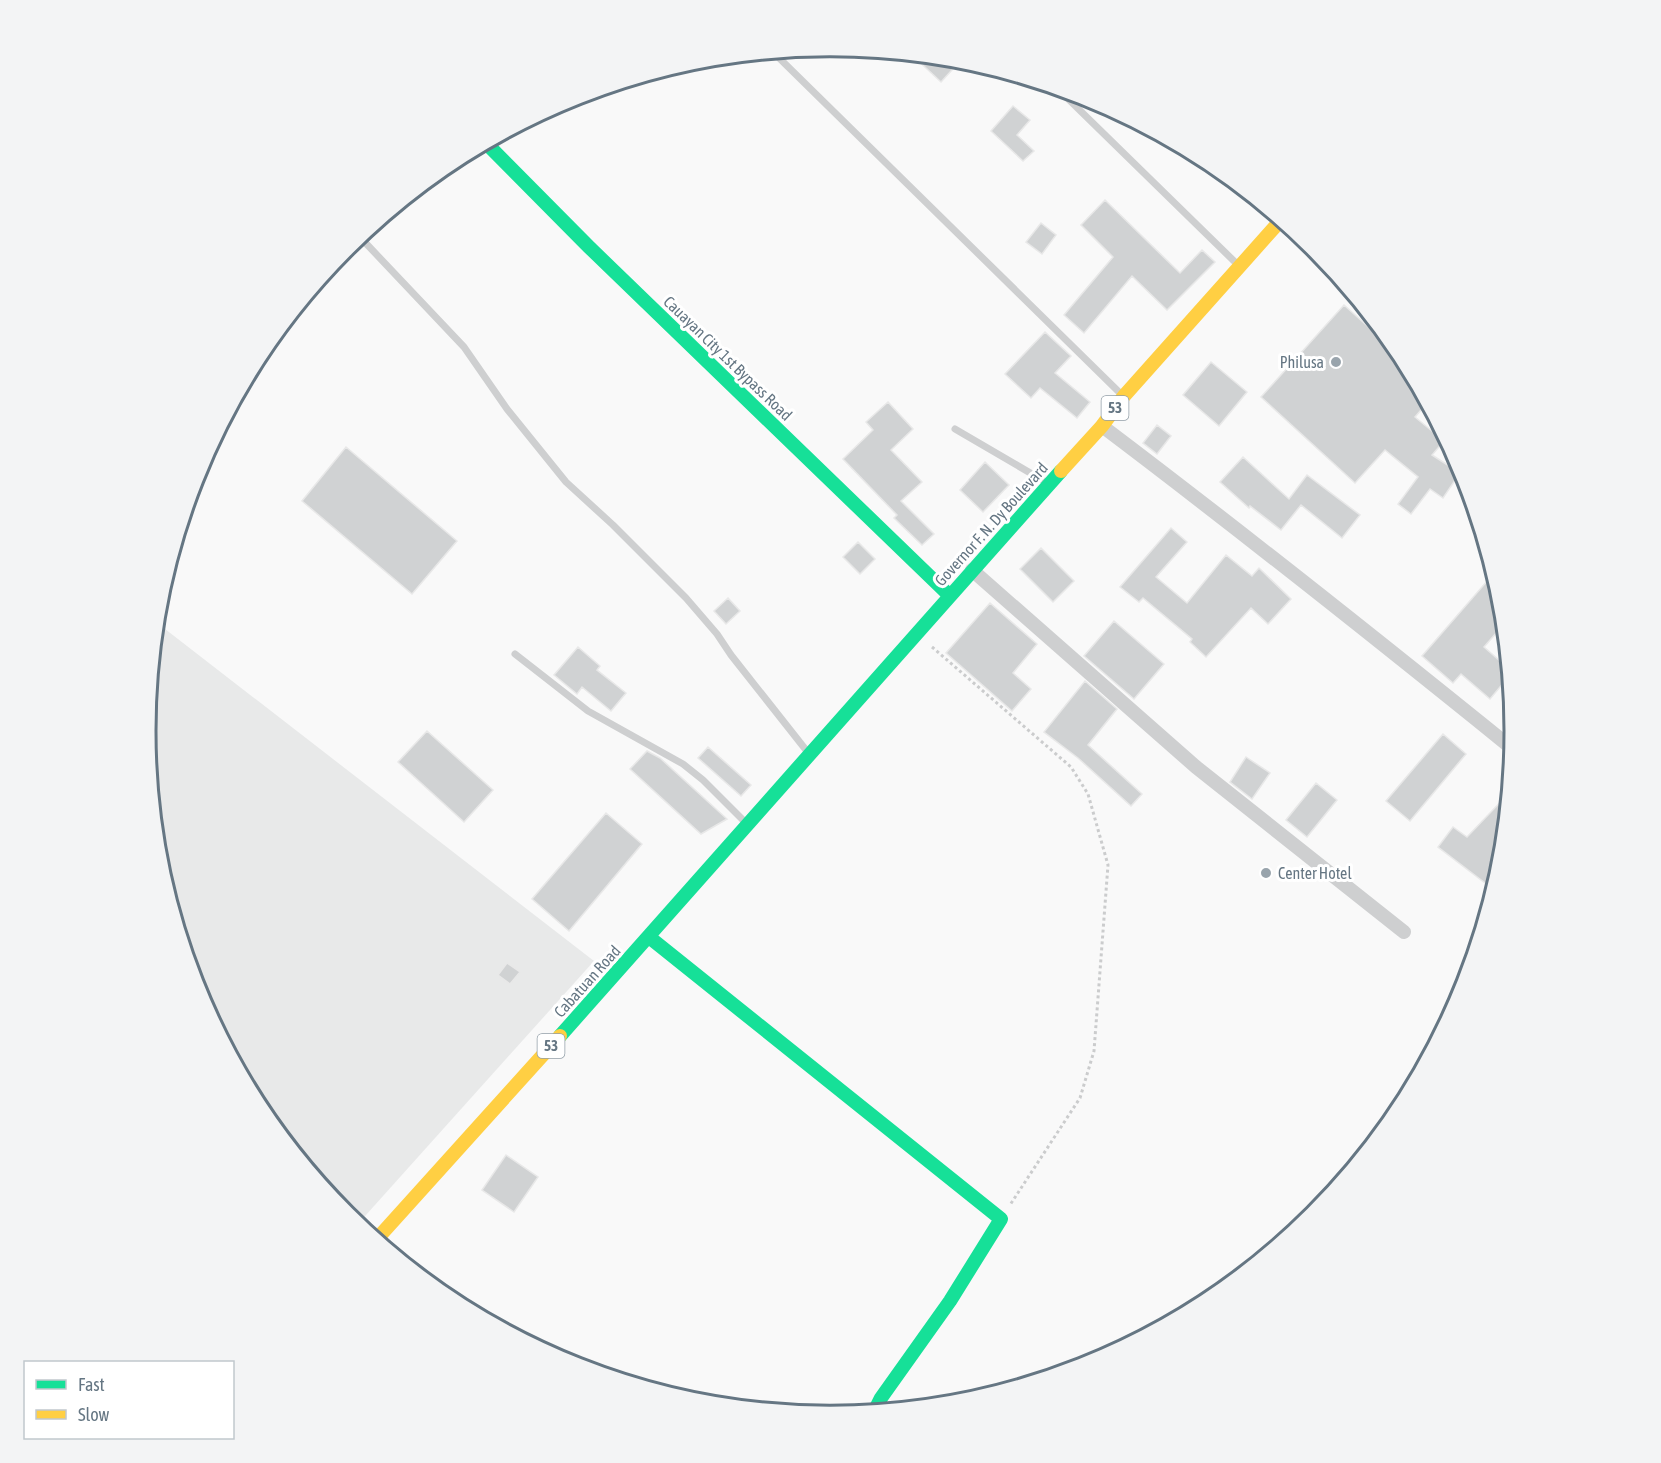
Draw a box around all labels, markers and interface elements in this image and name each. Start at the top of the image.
street label: Cauayan City 1st Bypass Road [660,292,796,425]
place label: Philusa [1280,353,1324,371]
marker: Philusa [1329,355,1343,369]
road number: 53 [1102,396,1128,420]
street label: Governor F. N. Dy Boulevard [931,459,1052,590]
place label: Center Hotel [1278,864,1352,882]
marker: Center Hotel [1259,866,1273,880]
street label: Cabatuan Road [550,942,624,1020]
road number: 53 [538,1034,564,1058]
legend [24,1361,234,1439]
text: Fast [78,1374,105,1395]
text: Slow [78,1404,109,1425]

